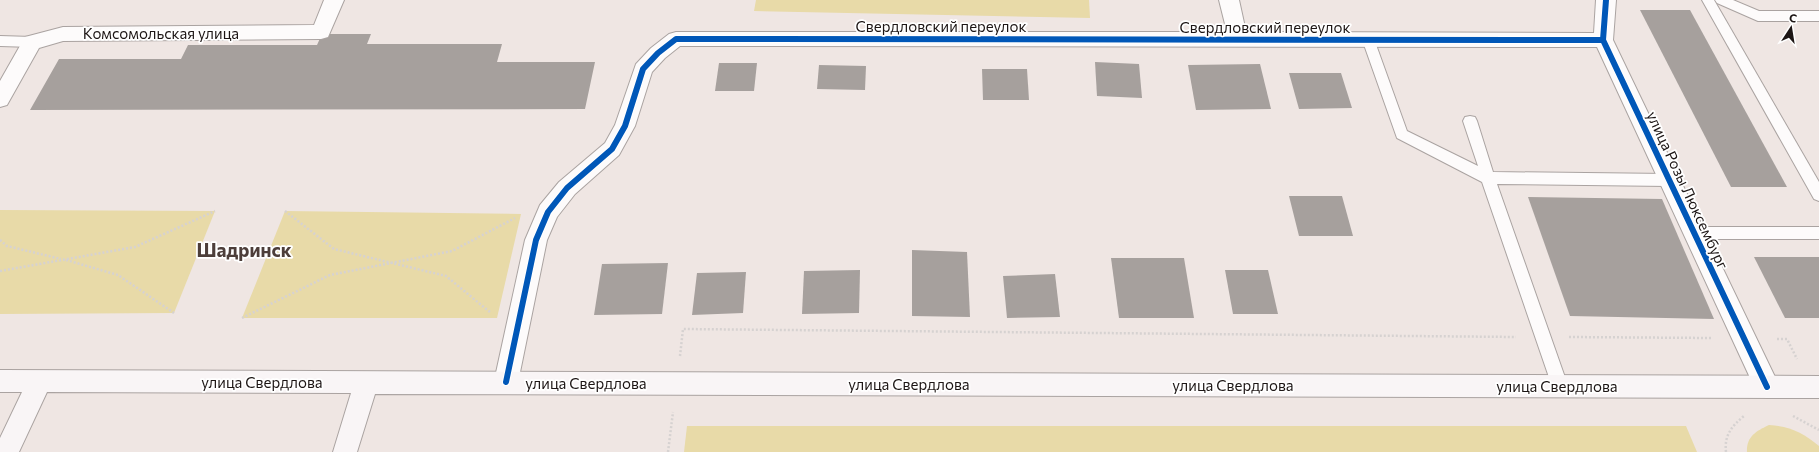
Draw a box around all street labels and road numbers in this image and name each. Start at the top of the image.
street label: Свердловский переулок [856,17,1026,35]
street label: Свердловский переулок [1180,18,1350,36]
street label: Комсомольская улица [83,24,239,42]
street label: улица Розы Люксембург [1643,108,1733,272]
street label: улица Свердлова [201,373,323,391]
street label: улица Свердлова [525,374,647,392]
street label: улица Свердлова [848,375,970,393]
street label: улица Свердлова [1172,376,1294,394]
street label: улица Свердлова [1496,377,1618,395]

